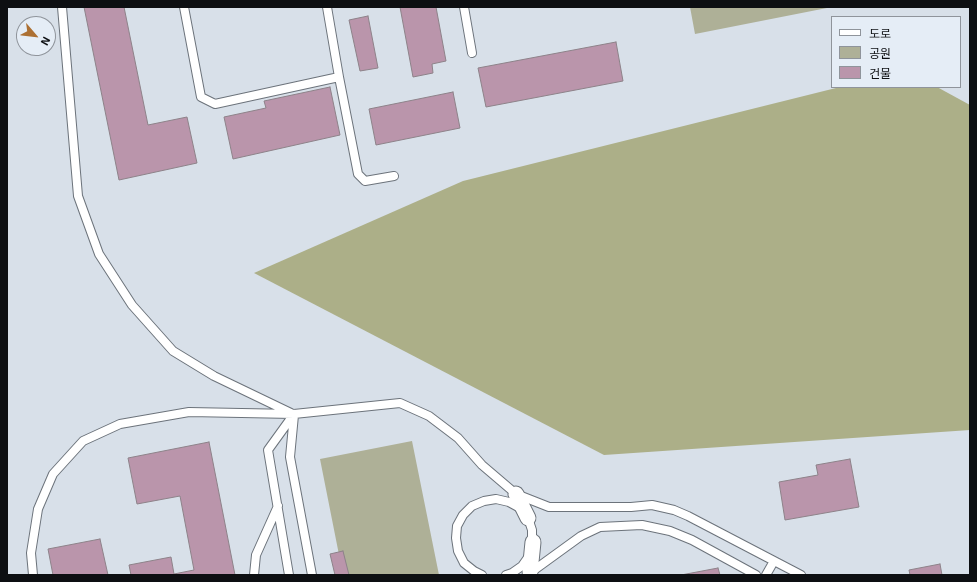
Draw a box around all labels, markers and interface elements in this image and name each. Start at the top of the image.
north arrow [16,16,56,56]
legend [831,16,961,88]
text: 도로 [869,26,891,40]
text: N [39,35,54,48]
text: 공원 [869,46,891,60]
text: 건물 [869,66,891,80]

